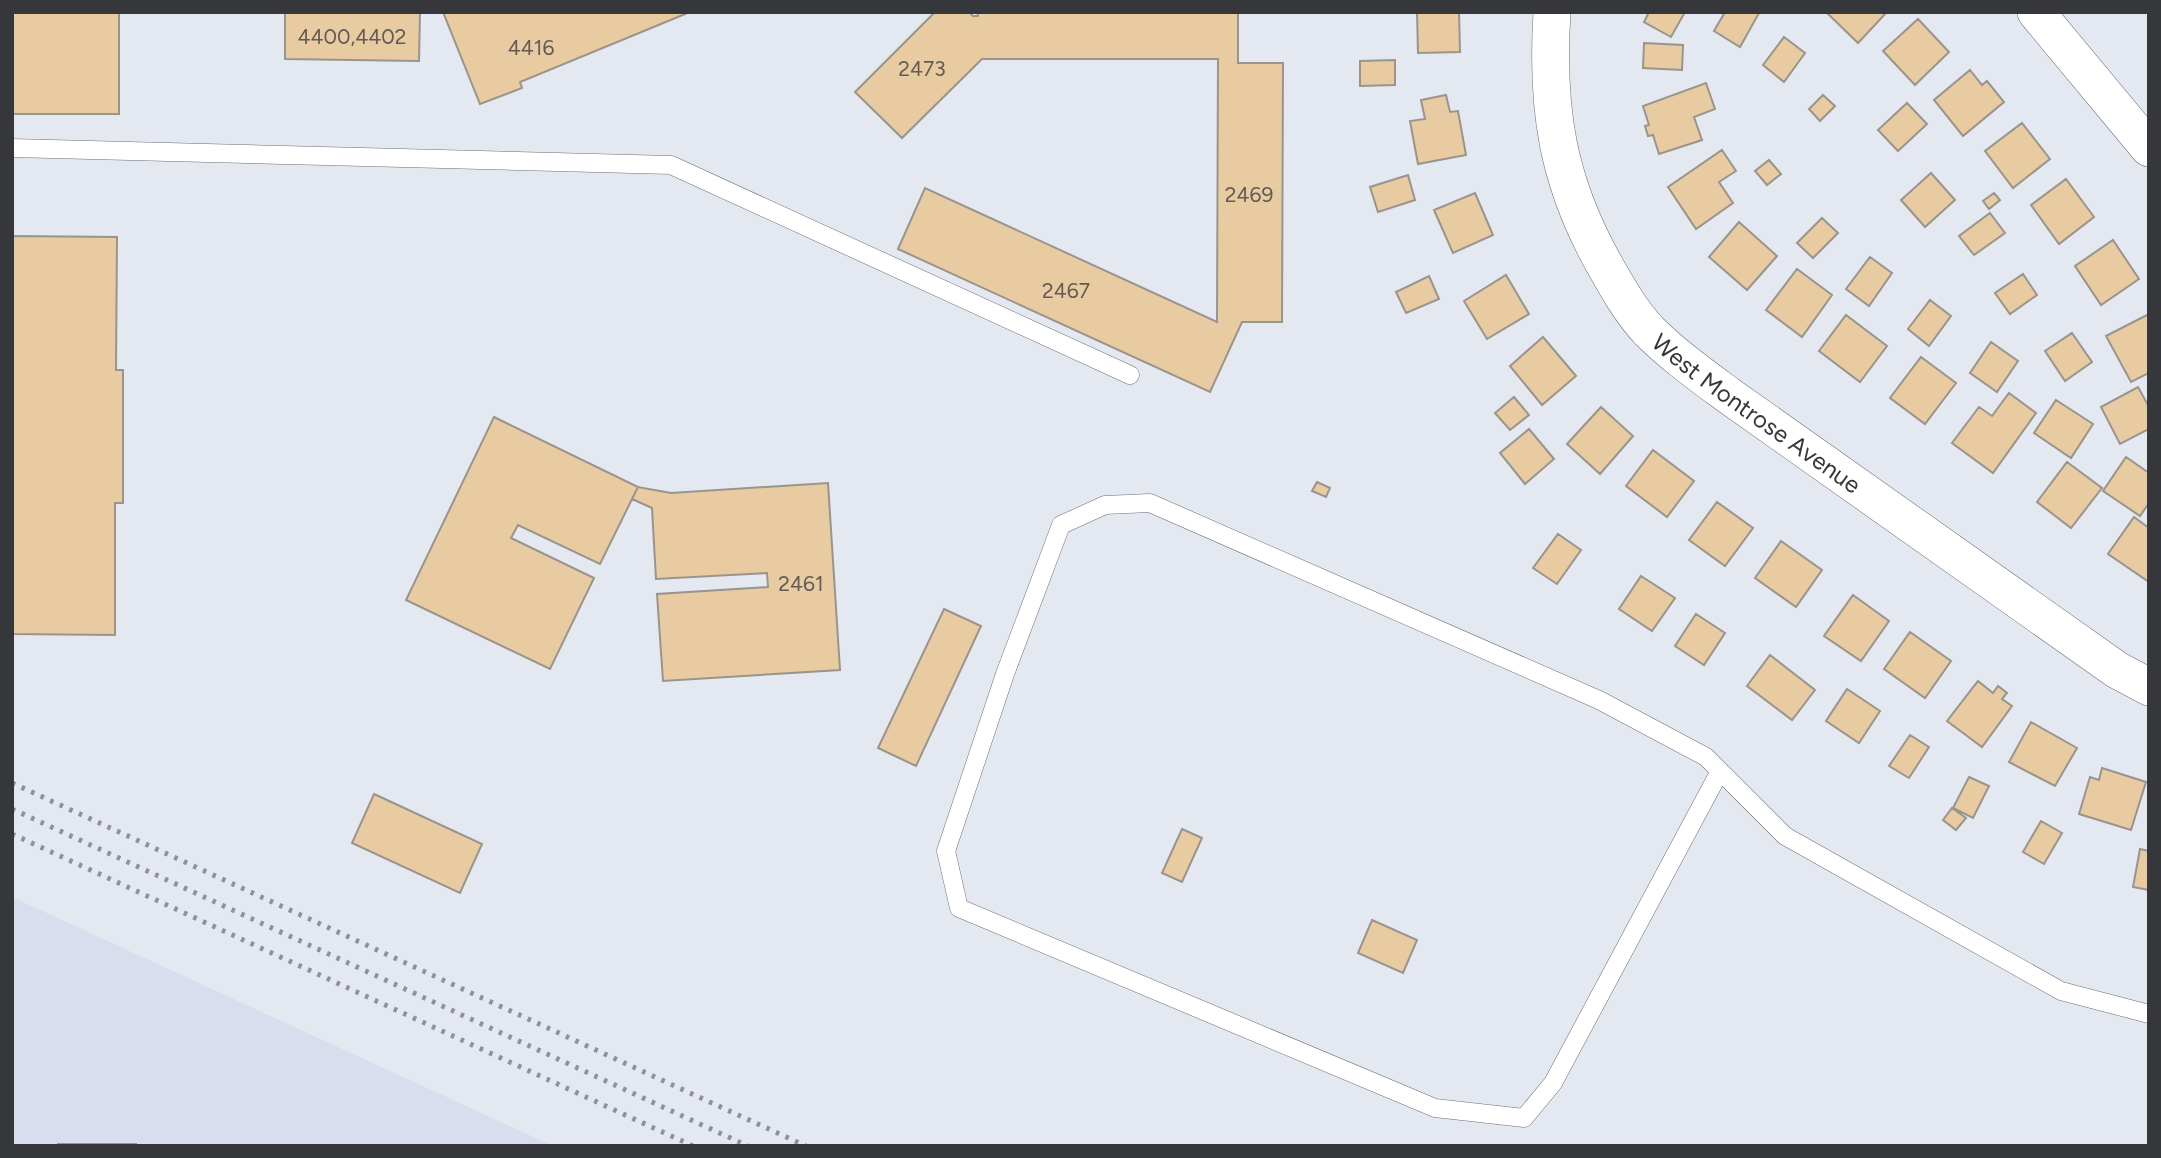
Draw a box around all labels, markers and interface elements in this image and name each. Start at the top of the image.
house number: 4400,4402 [297,24,407,49]
house number: 4416 [508,35,554,60]
house number: 2473 [898,56,946,81]
house number: 2469 [1225,182,1273,207]
house number: 2467 [1042,278,1090,303]
street label: West Montrose Avenue [1646,327,1867,499]
house number: 2461 [778,571,824,596]

